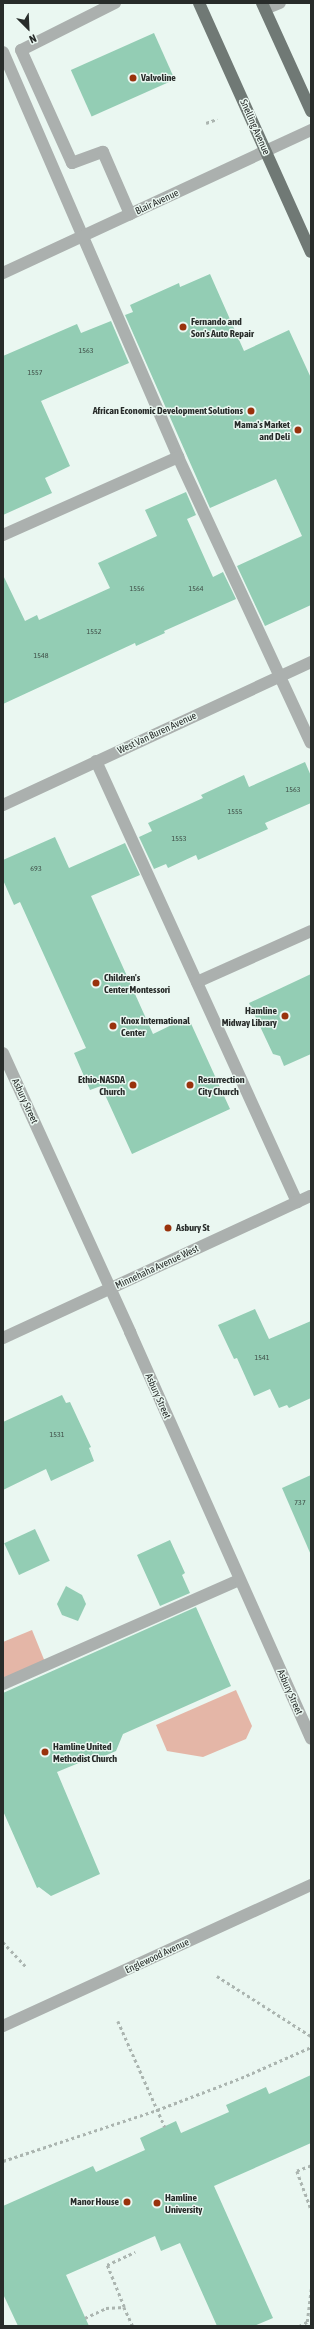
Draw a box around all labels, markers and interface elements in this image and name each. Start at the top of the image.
north arrow [8,8,48,48]
text: N [27,32,38,46]
place label: Valvoline [141,72,176,84]
marker: Valvoline [128,73,138,83]
street label: Snelling Avenue [237,97,273,157]
street label: Blair Avenue [133,187,181,217]
place label: Fernando and Son's Auto Repair [191,315,254,338]
marker: Fernando and Son's Auto Repair [178,322,188,332]
house number: 1563 [78,346,94,356]
house number: 1557 [27,368,43,378]
place label: African Economic Development Solutions [93,405,243,417]
marker: African Economic Development Solutions [246,406,256,416]
place label: Mama's Market and Deli [234,418,290,442]
marker: Mama's Market and Deli [293,425,303,435]
house number: 1556 [129,584,145,594]
house number: 1564 [188,584,204,594]
house number: 1552 [86,627,102,637]
house number: 1548 [33,651,49,661]
street label: West Van Buren Avenue [116,709,198,757]
house number: 1563 [285,785,301,795]
house number: 1555 [227,807,243,817]
house number: 1553 [171,834,187,844]
house number: 693 [30,864,42,874]
place label: Children's Center Montessori [104,971,170,994]
marker: Children's Center Montessori [91,978,101,988]
place label: Hamline Midway Library [222,1004,277,1028]
marker: Hamline Midway Library [280,1011,290,1021]
place label: Knox International Center [121,1014,190,1038]
marker: Knox International Center [108,1021,118,1031]
place label: Ethio-NASDA Church [78,1073,125,1096]
place label: Resurrection City Church [198,1073,245,1096]
street label: Asbury Street [9,1077,41,1125]
marker: Ethio-NASDA Church [128,1080,138,1090]
marker: Resurrection City Church [185,1080,195,1090]
place label: Asbury St [176,1222,210,1234]
marker: Asbury St [163,1223,173,1233]
street label: Minnehaha Avenue West [113,1242,201,1292]
house number: 1541 [254,1353,270,1363]
street label: Asbury Street [143,1371,173,1421]
house number: 1531 [49,1430,65,1440]
house number: 737 [294,1498,306,1508]
street label: Asbury Street [275,1667,305,1717]
place label: Hamline United Methodist Church [53,1740,117,1764]
marker: Hamline United Methodist Church [40,1747,50,1757]
street label: Englewood Avenue [123,1936,191,1976]
place label: Hamline University [165,2191,202,2214]
place label: Manor House [70,2196,119,2208]
marker: Manor House [122,2197,132,2207]
marker: Hamline University [152,2198,162,2208]

